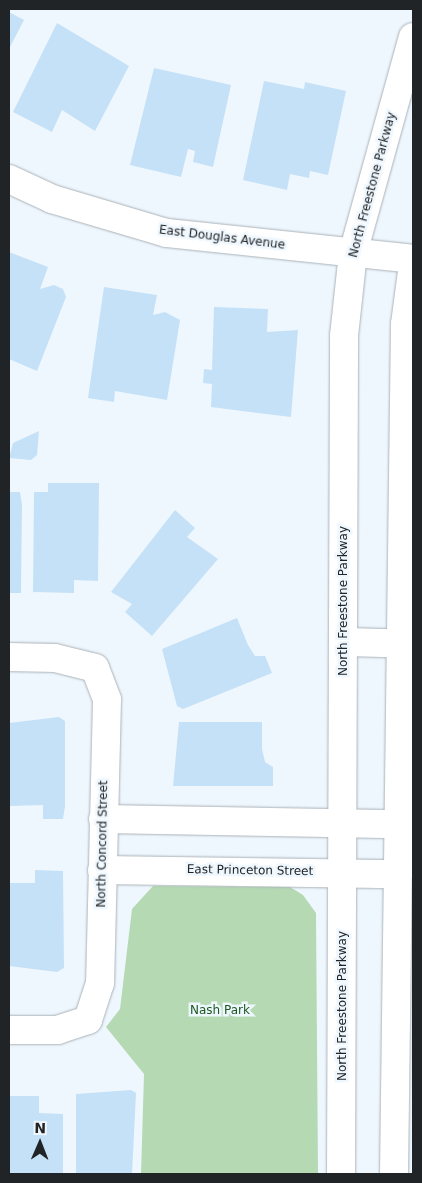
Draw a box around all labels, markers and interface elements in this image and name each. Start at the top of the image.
street label: North Freestone Parkway [347,111,399,259]
street label: East Douglas Avenue [158,223,286,253]
street label: North Freestone Parkway [337,526,351,676]
street label: North Concord Street [95,780,111,908]
street label: East Princeton Street [187,863,313,879]
street label: North Freestone Parkway [336,931,350,1081]
park label: Nash Park [190,1004,250,1018]
north arrow [15,1118,65,1168]
text: N [34,1120,46,1136]

